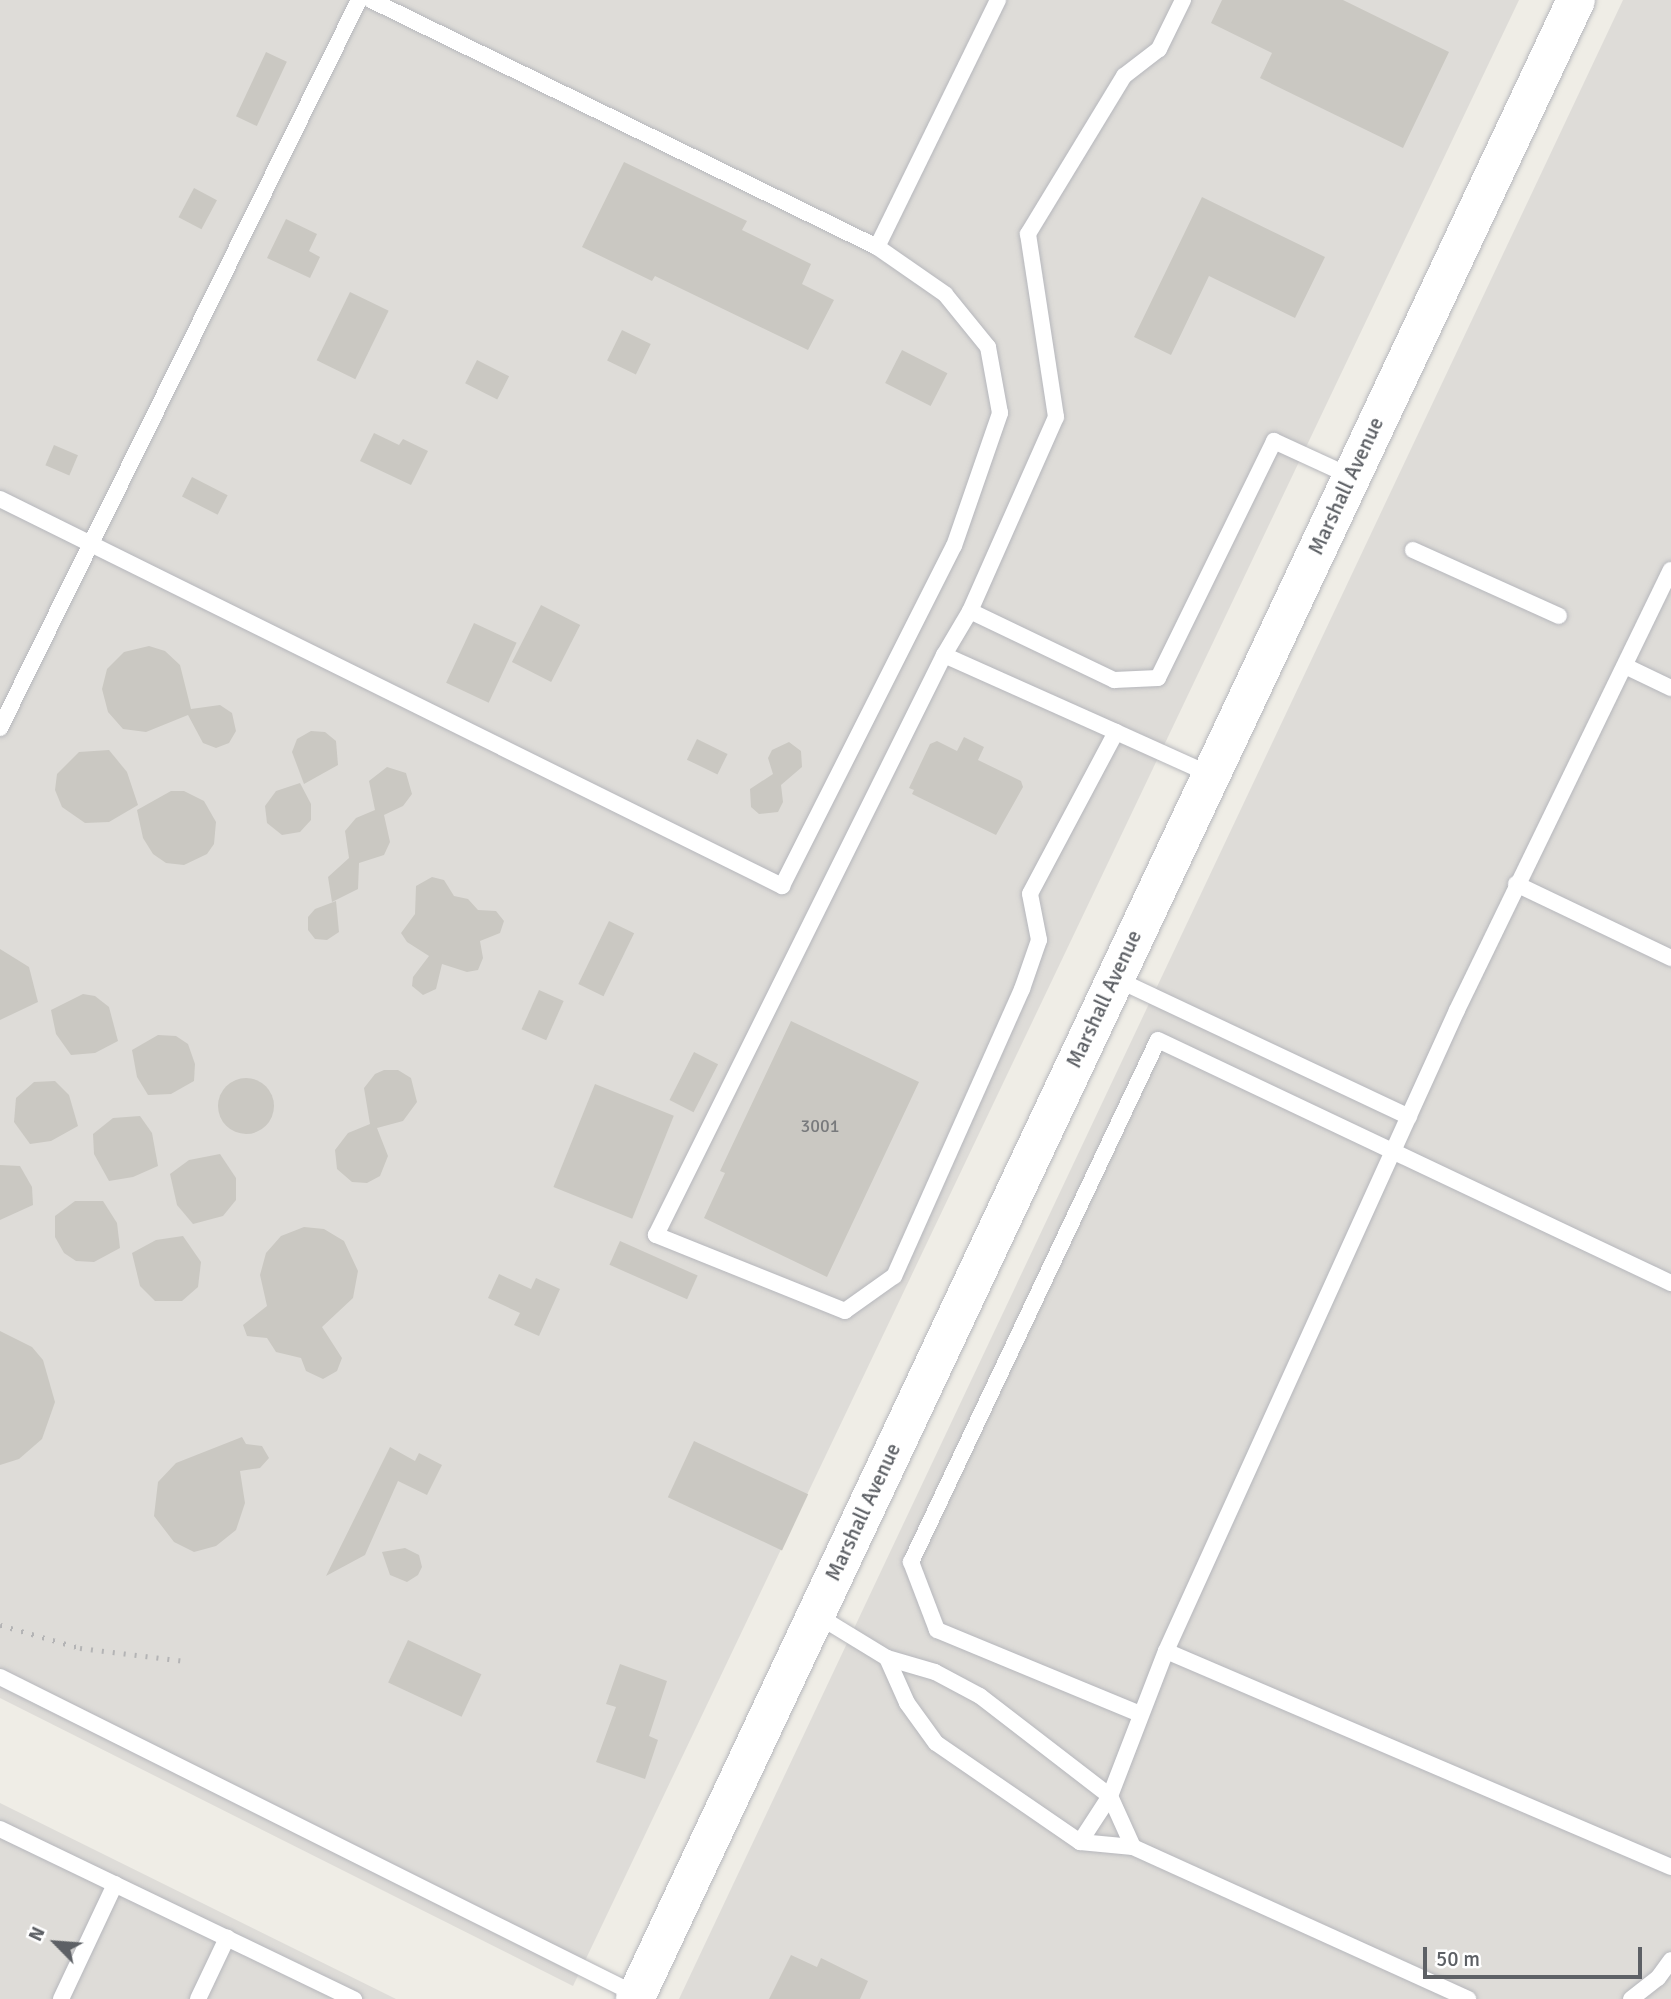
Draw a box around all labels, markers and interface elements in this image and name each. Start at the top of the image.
street label: Marshall Avenue [1303,413,1389,559]
street label: Marshall Avenue [1061,926,1147,1072]
house number: 3001 [801,1115,839,1137]
street label: Marshall Avenue [820,1439,906,1585]
north arrow [21,1908,91,1978]
text: N [23,1923,51,1945]
scale bar [1426,1932,1645,1976]
text: 50 m [1436,1946,1480,1972]

